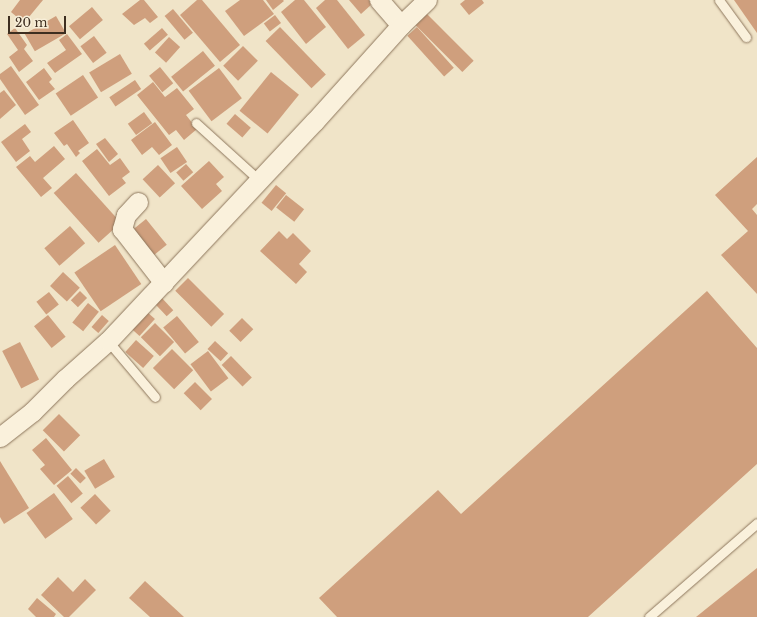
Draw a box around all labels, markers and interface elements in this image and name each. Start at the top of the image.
scale bar [10,8,68,34]
text: 20 m [15,15,47,30]

